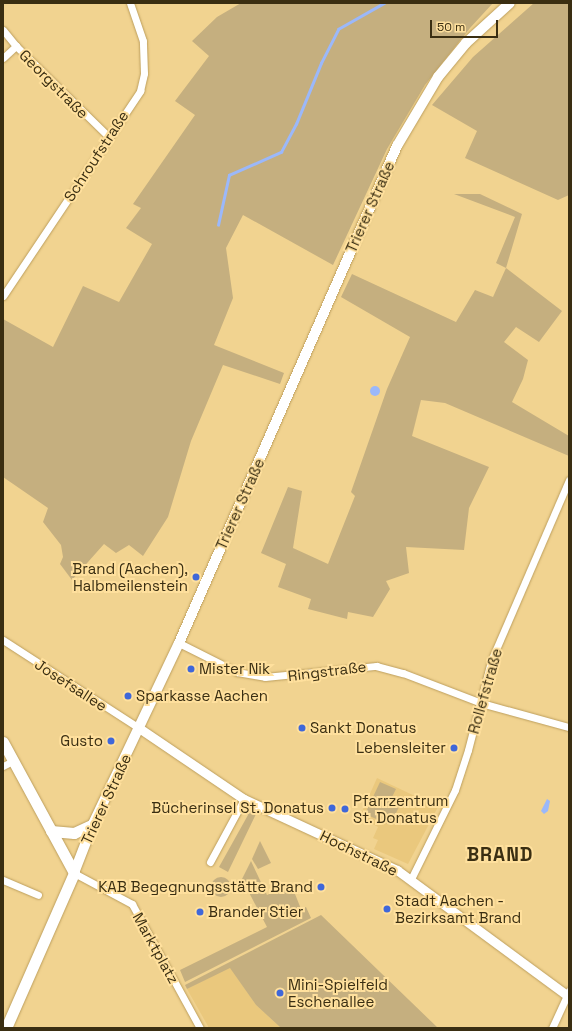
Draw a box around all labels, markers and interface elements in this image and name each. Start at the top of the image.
scale bar [432,12,500,38]
text: 50 m [437,19,465,35]
street label: Georgstraße [16,46,92,122]
street label: Schroufstraße [60,107,132,205]
street label: Trierer Straße [342,159,398,255]
street label: Trierer Straße [212,456,268,552]
place label: Brand (Aachen), Halbmeilenstein [72,559,188,594]
marker: Brand (Aachen), Halbmeilenstein [191,572,201,582]
street label: Rollefstraße [464,646,506,736]
street label: Josefsallee [32,655,110,715]
street label: Ringstraße [287,657,367,685]
place label: Mister Nik [199,660,270,678]
marker: Mister Nik [186,664,196,674]
place label: Sparkasse Aachen [136,687,268,705]
marker: Sparkasse Aachen [123,691,133,701]
place label: Sankt Donatus [310,719,416,737]
marker: Sankt Donatus [297,723,307,733]
place label: Gusto [60,732,103,750]
marker: Gusto [106,736,116,746]
place label: Lebensleiter [356,739,446,757]
marker: Lebensleiter [449,743,459,753]
street label: Trierer Straße [77,751,135,847]
place label: Pfarrzentrum St. Donatus [353,791,448,826]
place label: Bücherinsel St. Donatus [151,799,324,817]
marker: Bücherinsel St. Donatus [327,803,337,813]
marker: Pfarrzentrum St. Donatus [340,804,350,814]
street label: Hochstraße [317,826,401,880]
district label: BRAND [466,844,534,866]
place label: KAB Begegnungsstätte Brand [98,878,313,896]
marker: KAB Begegnungsstätte Brand [316,882,326,892]
place label: Stadt Aachen - Bezirksamt Brand [395,891,521,926]
place label: Brander Stier [208,903,303,921]
marker: Stadt Aachen - Bezirksamt Brand [382,904,392,914]
marker: Brander Stier [195,907,205,917]
street label: Marktplatz [129,909,183,987]
place label: Mini-Spielfeld Eschenallee [288,975,388,1010]
marker: Mini-Spielfeld Eschenallee [275,988,285,998]

